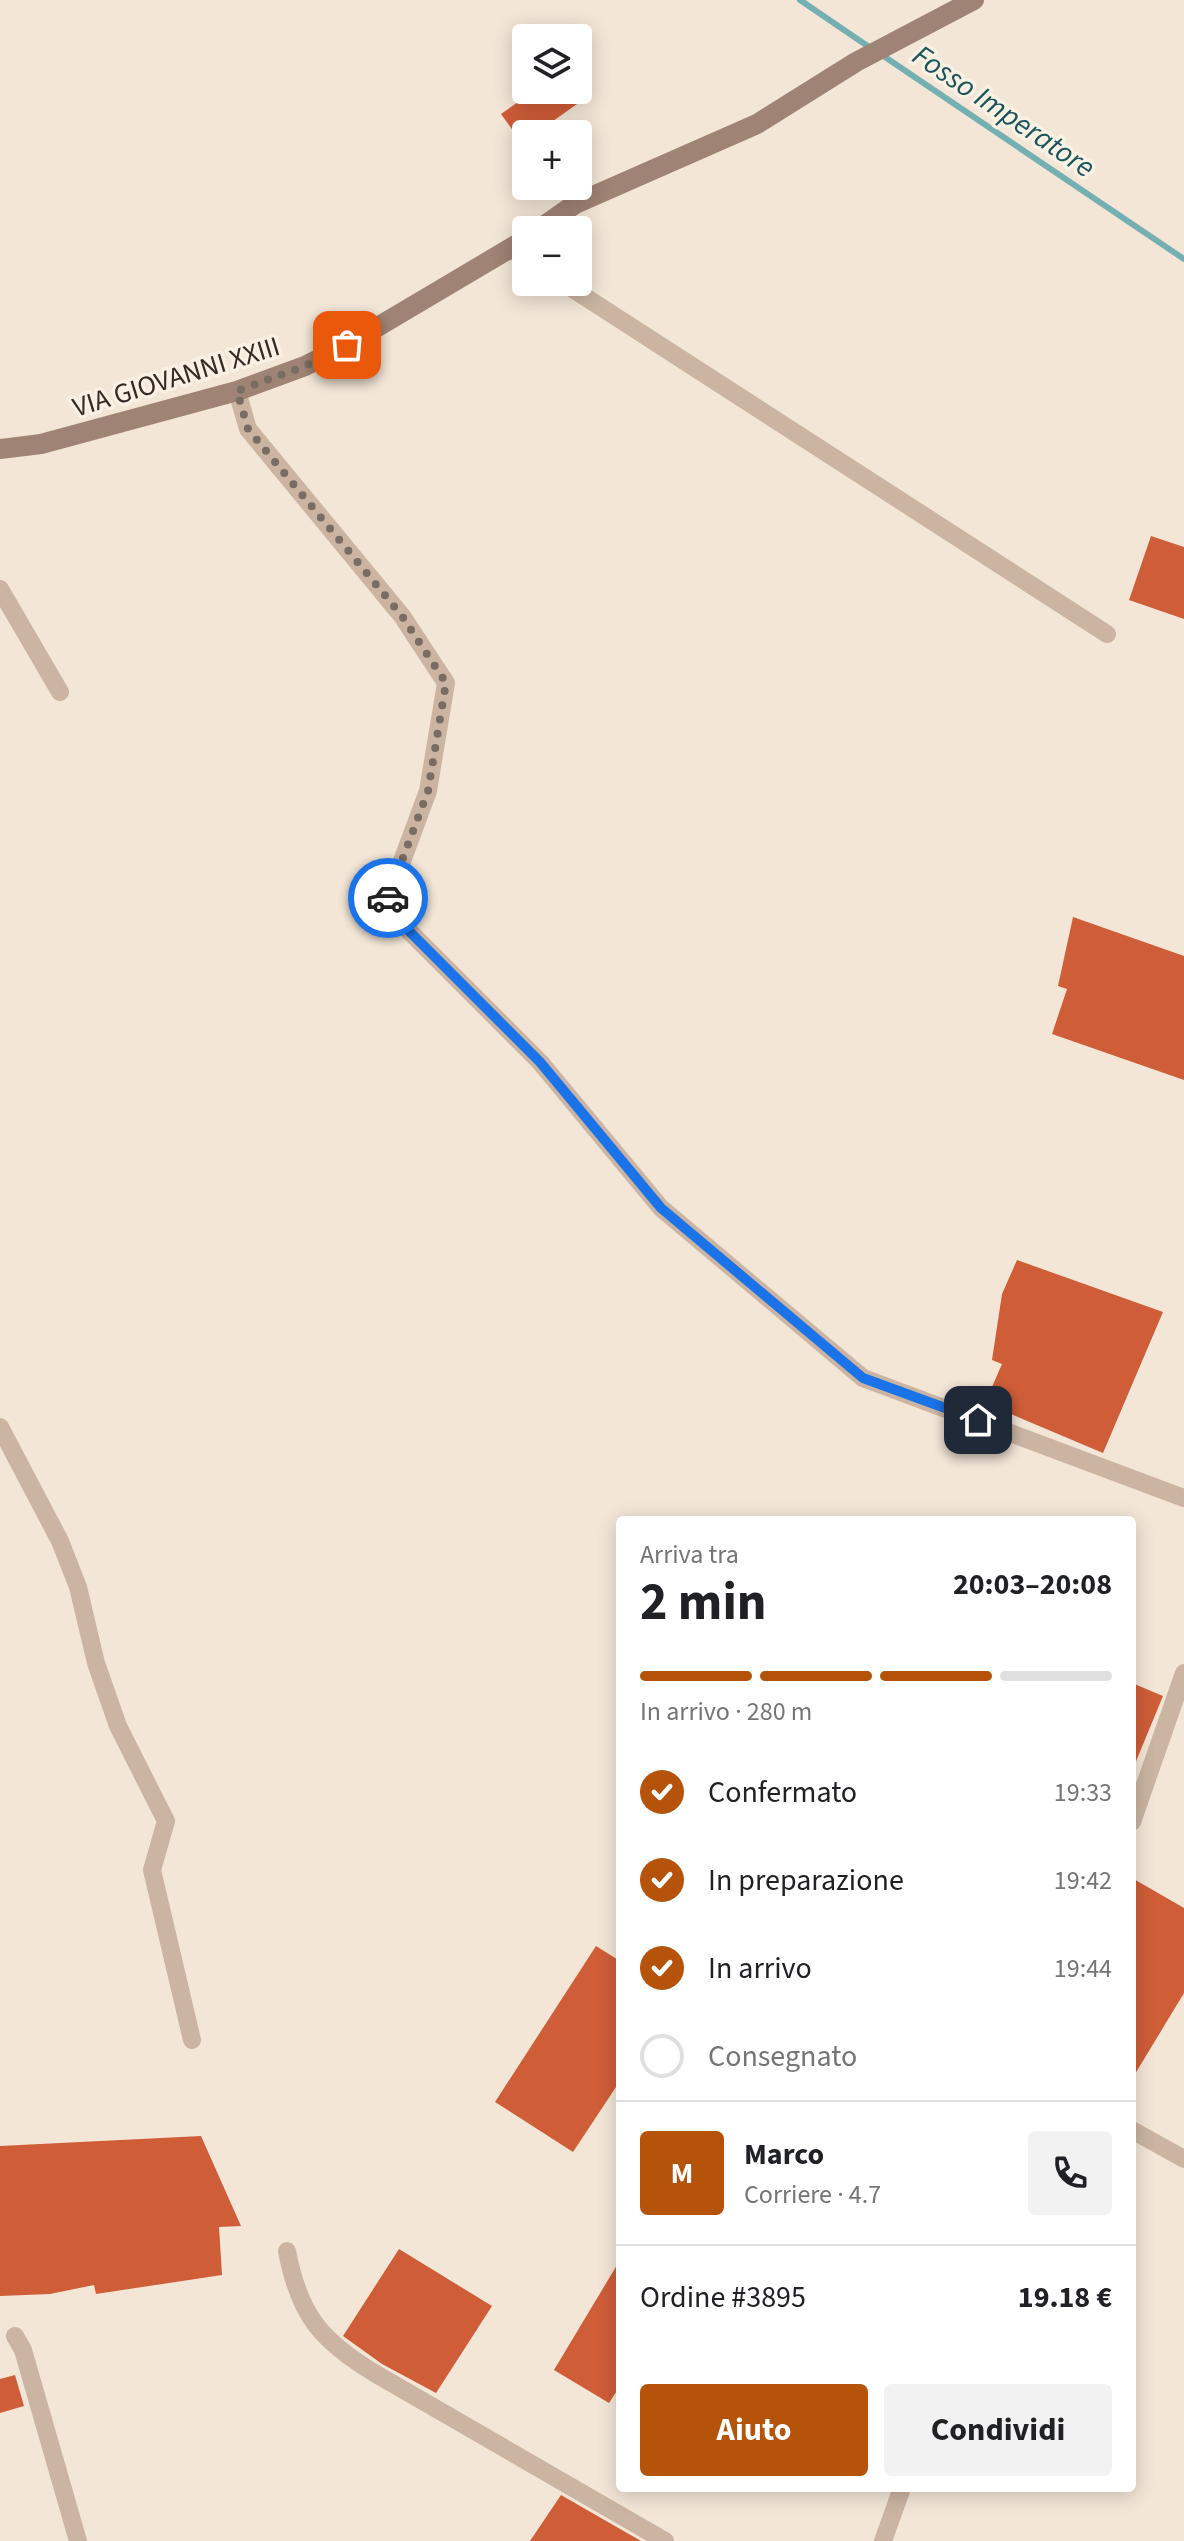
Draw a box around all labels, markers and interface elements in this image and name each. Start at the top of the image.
map controls [512,24,592,296]
button: layers [512,24,592,104]
water label: Fosso Imperatore [904,34,1104,188]
button: + [512,120,592,200]
button: − [512,216,592,296]
pin [313,311,381,379]
icon: bag [325,323,369,367]
street label: VIA GIOVANNI XXIII [68,326,285,427]
courier [348,858,428,938]
icon: car [366,876,410,920]
pin [944,1386,1012,1454]
icon: home [956,1398,1000,1442]
text: Arriva tra [640,1536,739,1573]
text: 20:03–20:08 [953,1563,1112,1606]
text: 2 min [640,1566,767,1640]
text: In arrivo · 280 m [640,1693,812,1730]
icon: check [640,1770,684,1814]
text: Confermato [708,1771,857,1814]
text: 19:33 [1054,1774,1112,1811]
icon: check [640,1858,684,1902]
text: In preparazione [708,1859,904,1902]
text: 19:42 [1054,1862,1112,1899]
icon: check [640,1946,684,1990]
text: In arrivo [708,1947,812,1990]
text: 19:44 [1054,1950,1112,1987]
text: Consegnato [708,2035,857,2078]
button: phone [1028,2131,1112,2215]
text: Marco [744,2133,824,2176]
text: M [671,2152,693,2195]
text: Corriere · 4.7 [744,2176,881,2213]
text: Ordine #3895 [640,2276,806,2319]
text: 19.18 € [1018,2276,1112,2319]
button: Aiuto [640,2384,868,2476]
button: Condividi [884,2384,1112,2476]

